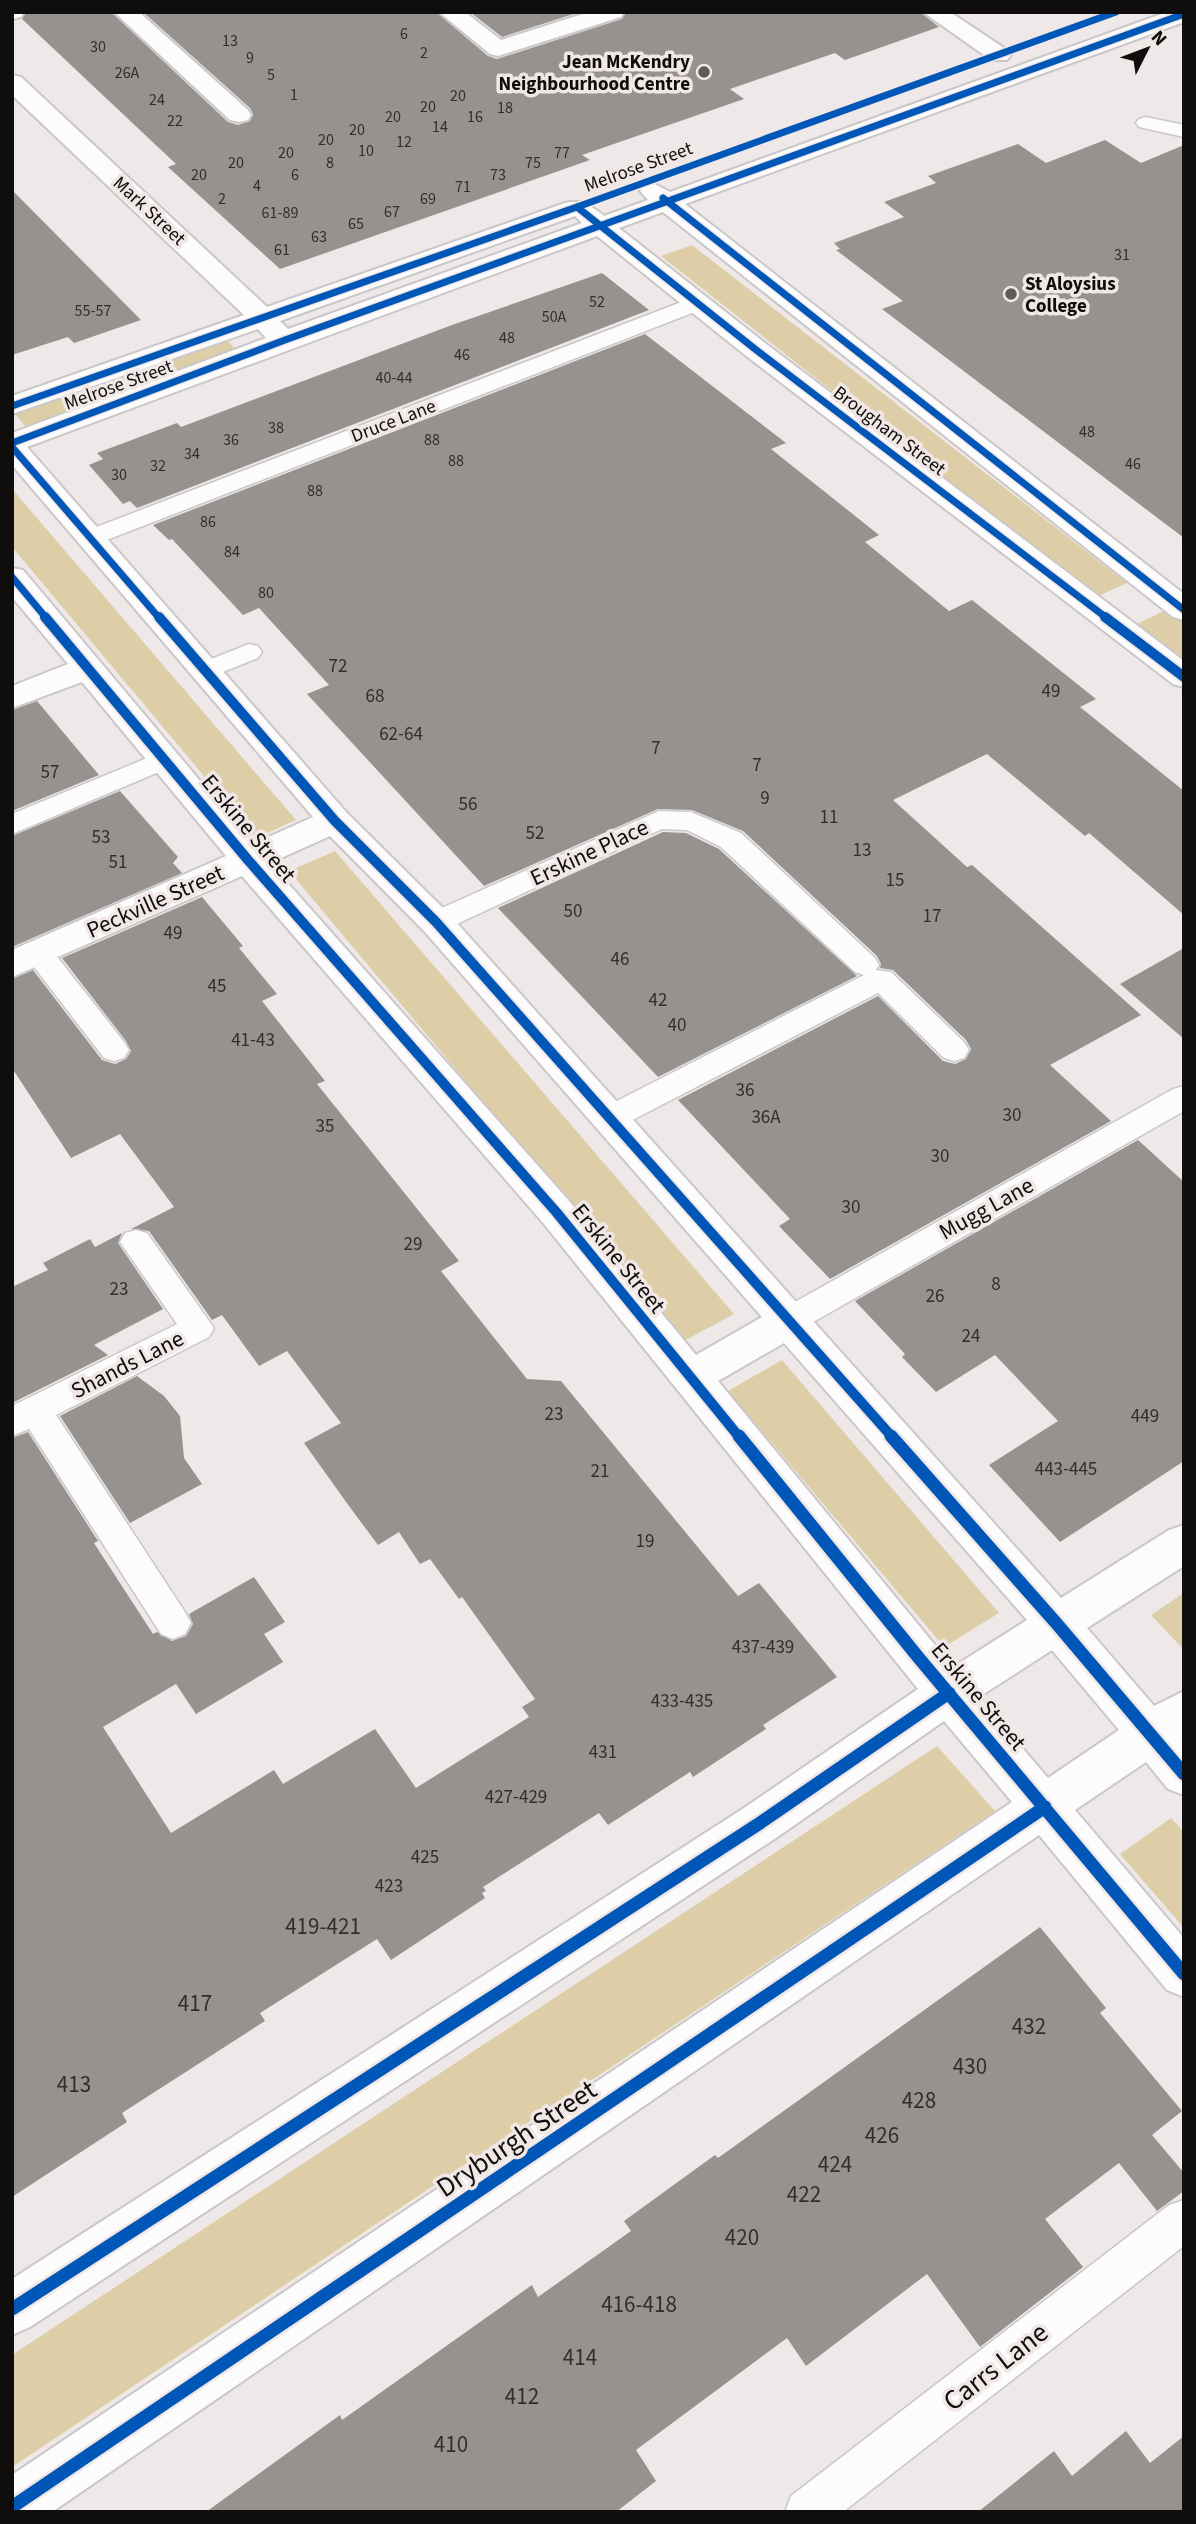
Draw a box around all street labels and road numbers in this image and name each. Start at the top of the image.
street label: Melrose Street [581,135,697,200]
street label: Mark Street [107,170,192,252]
street label: Melrose Street [61,353,177,418]
street label: Brougham Street [827,380,952,483]
street label: Druce Lane [347,393,440,450]
street label: Erskine Street [193,767,304,890]
street label: Erskine Place [525,811,654,894]
street label: Peckville Street [81,856,229,947]
street label: Mugg Lane [933,1169,1040,1248]
street label: Erskine Street [564,1196,673,1321]
street label: Shands Lane [65,1322,189,1407]
street label: Erskine Street [923,1635,1034,1758]
street label: Dryburgh Street [428,2070,605,2207]
street label: Carrs Lane [935,2313,1057,2421]

